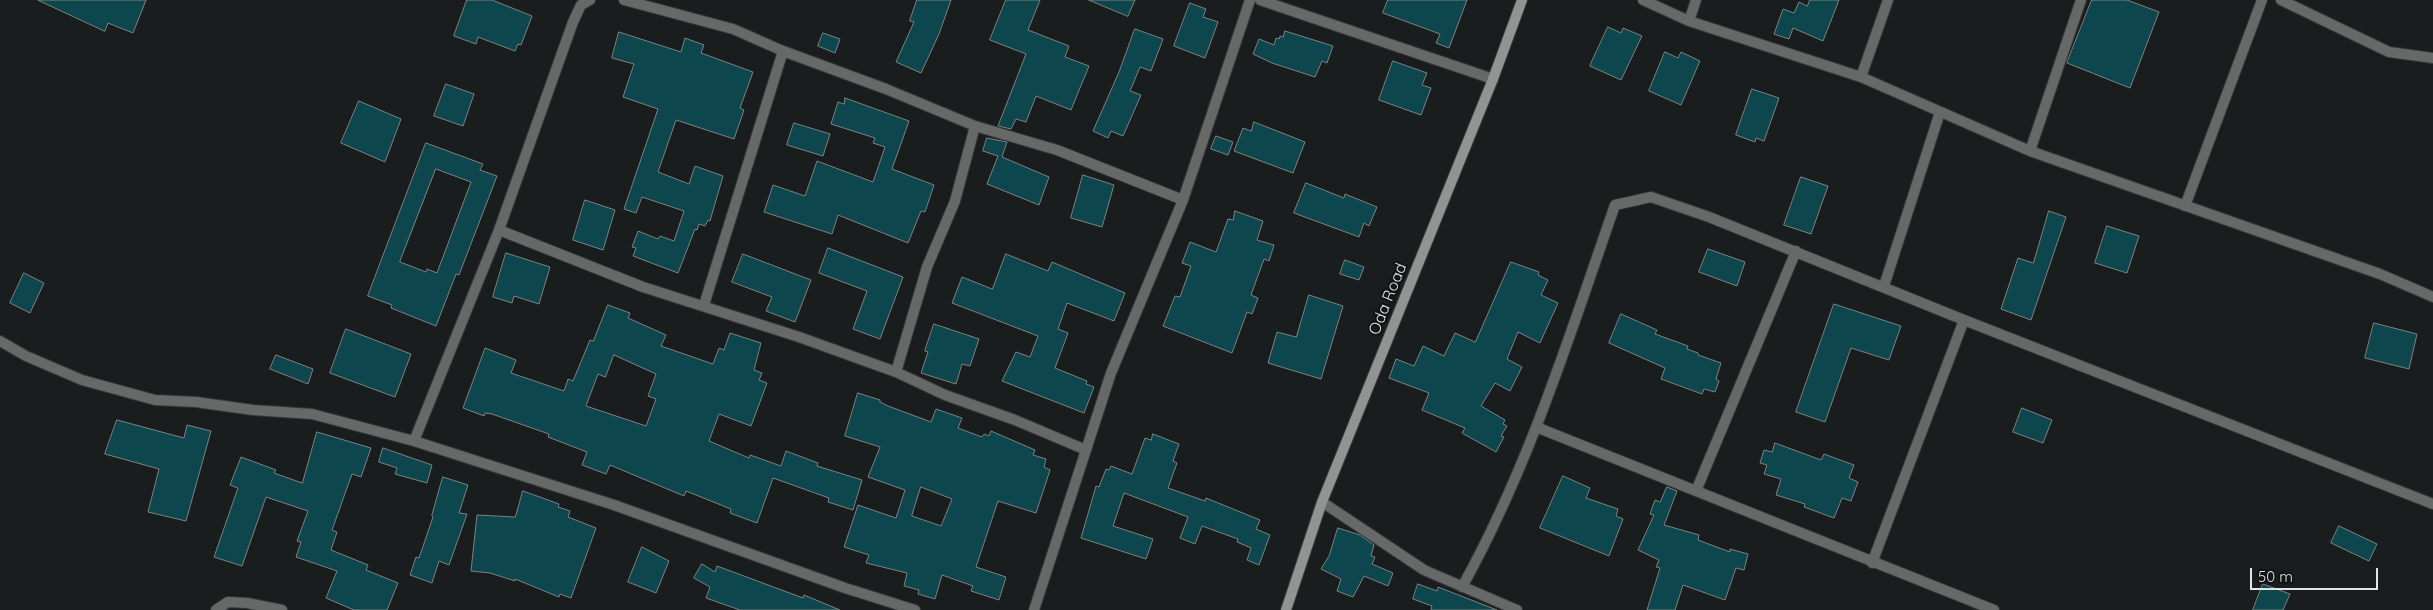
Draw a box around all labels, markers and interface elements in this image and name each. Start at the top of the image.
street label: Oda Road [1365,260,1411,338]
scale bar [2253,558,2380,590]
text: 50 m [2258,567,2293,586]

